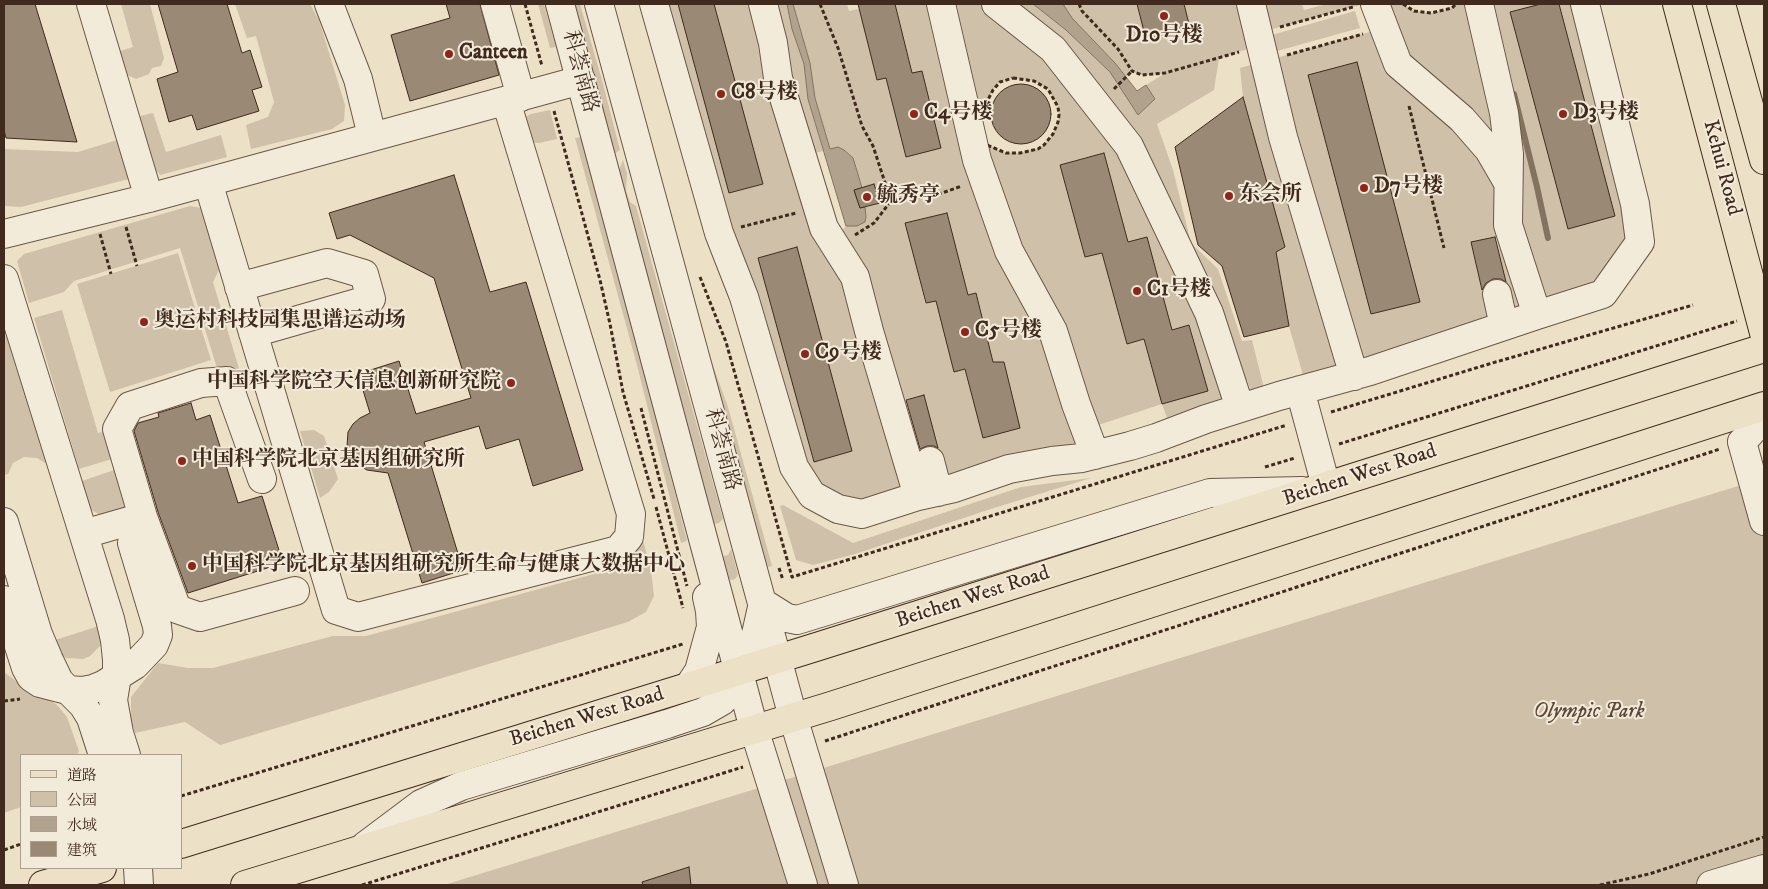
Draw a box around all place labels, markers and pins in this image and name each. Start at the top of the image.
marker: D10号楼 [1158,10,1170,22]
place label: D10号楼 [1126,24,1202,50]
place label: Canteen [459,41,528,67]
marker: Canteen [443,48,455,60]
place label: C8号楼 [731,81,797,107]
marker: C8号楼 [715,88,727,100]
place label: C4号楼 [924,101,992,127]
place label: D3号楼 [1573,101,1638,127]
marker: C4号楼 [908,108,920,120]
marker: D3号楼 [1557,108,1569,120]
place label: D7号楼 [1374,175,1443,201]
marker: D7号楼 [1358,182,1370,194]
place label: 东会所 [1239,183,1302,209]
place label: 毓秀亭 [877,184,940,210]
marker: 东会所 [1223,190,1235,202]
marker: 毓秀亭 [861,191,873,203]
place label: C1号楼 [1147,278,1211,304]
marker: C1号楼 [1131,285,1143,297]
place label: 奥运村科技园集思谱运动场 [154,309,406,335]
marker: 奥运村科技园集思谱运动场 [138,316,150,328]
place label: C5号楼 [975,319,1041,345]
marker: C5号楼 [959,326,971,338]
place label: C9号楼 [815,341,881,367]
marker: C9号楼 [799,348,811,360]
place label: 中国科学院空天信息创新研究院 [207,370,501,396]
marker: 中国科学院空天信息创新研究院 [505,377,517,389]
place label: 中国科学院北京基因组研究所 [192,448,465,474]
marker: 中国科学院北京基因组研究所 [176,455,188,467]
place label: 中国科学院北京基因组研究所生命与健康大数据中心 [202,553,685,579]
marker: 中国科学院北京基因组研究所生命与健康大数据中心 [186,560,198,572]

